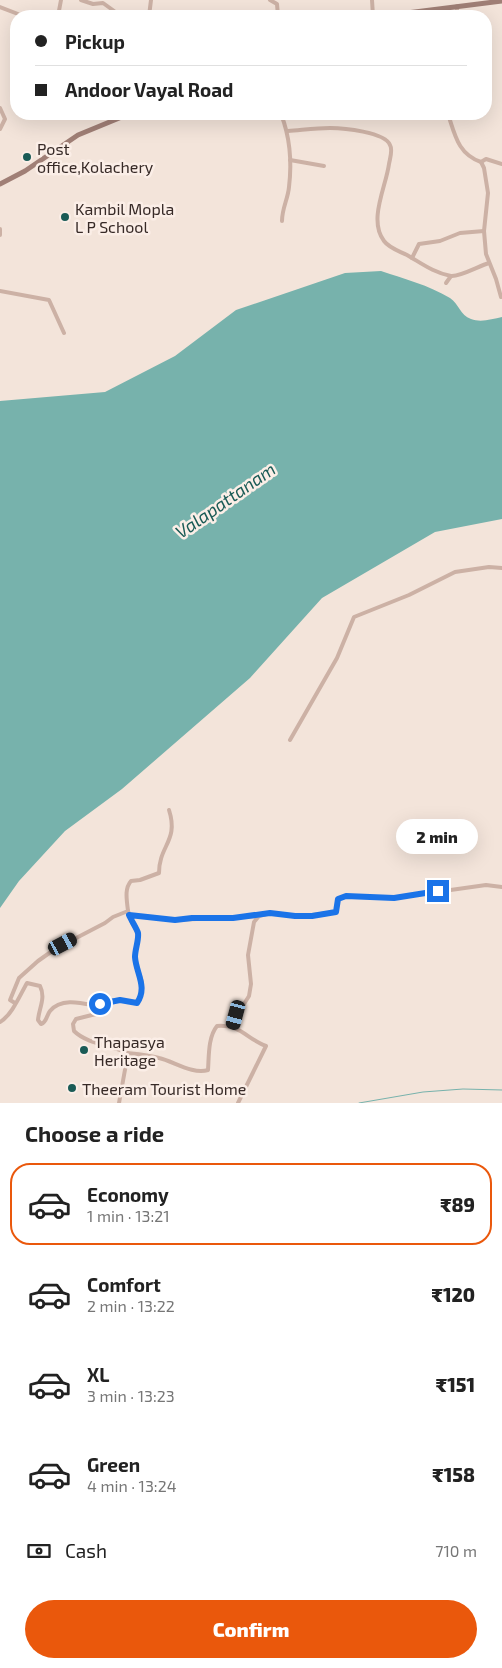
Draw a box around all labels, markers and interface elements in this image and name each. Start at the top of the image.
text: Pickup [65,30,125,53]
text: Andoor Vayal Road [65,78,233,101]
place label: Post office,Kolachery [37,139,154,176]
marker: Post office,Kolachery [21,151,33,163]
place label: Kambil Mopla L P School [75,199,174,236]
marker: Kambil Mopla L P School [59,211,71,223]
water label: Valapattanam [171,457,279,543]
callout: 2 min [397,818,479,854]
text: 2 min [416,827,458,846]
route end [427,880,449,902]
car [46,930,79,958]
route start [89,993,111,1015]
car [224,999,247,1031]
place label: Thapasya Heritage [94,1032,165,1069]
marker: Thapasya Heritage [78,1044,90,1056]
place label: Theeram Tourist Home [82,1079,246,1098]
marker: Theeram Tourist Home [66,1082,78,1094]
text: Choose a ride [25,1120,164,1146]
icon: car [27,1182,72,1227]
text: Economy [87,1183,169,1206]
text: ₹89 [440,1193,475,1216]
text: 1 min · 13:21 [87,1206,170,1225]
icon: car [27,1272,72,1317]
text: Comfort [87,1273,161,1296]
text: ₹120 [431,1283,475,1306]
text: 2 min · 13:22 [87,1296,175,1315]
icon: car [27,1362,72,1407]
text: XL [87,1363,109,1386]
text: ₹151 [436,1373,475,1396]
text: 3 min · 13:23 [87,1386,175,1405]
icon: car [27,1452,72,1497]
text: Green [87,1453,140,1476]
text: ₹158 [432,1463,475,1486]
text: 4 min · 13:24 [87,1476,176,1495]
icon: cash [25,1537,53,1565]
text: Cash [65,1539,107,1562]
text: 710 m [435,1541,477,1560]
button: Confirm [25,1600,477,1658]

